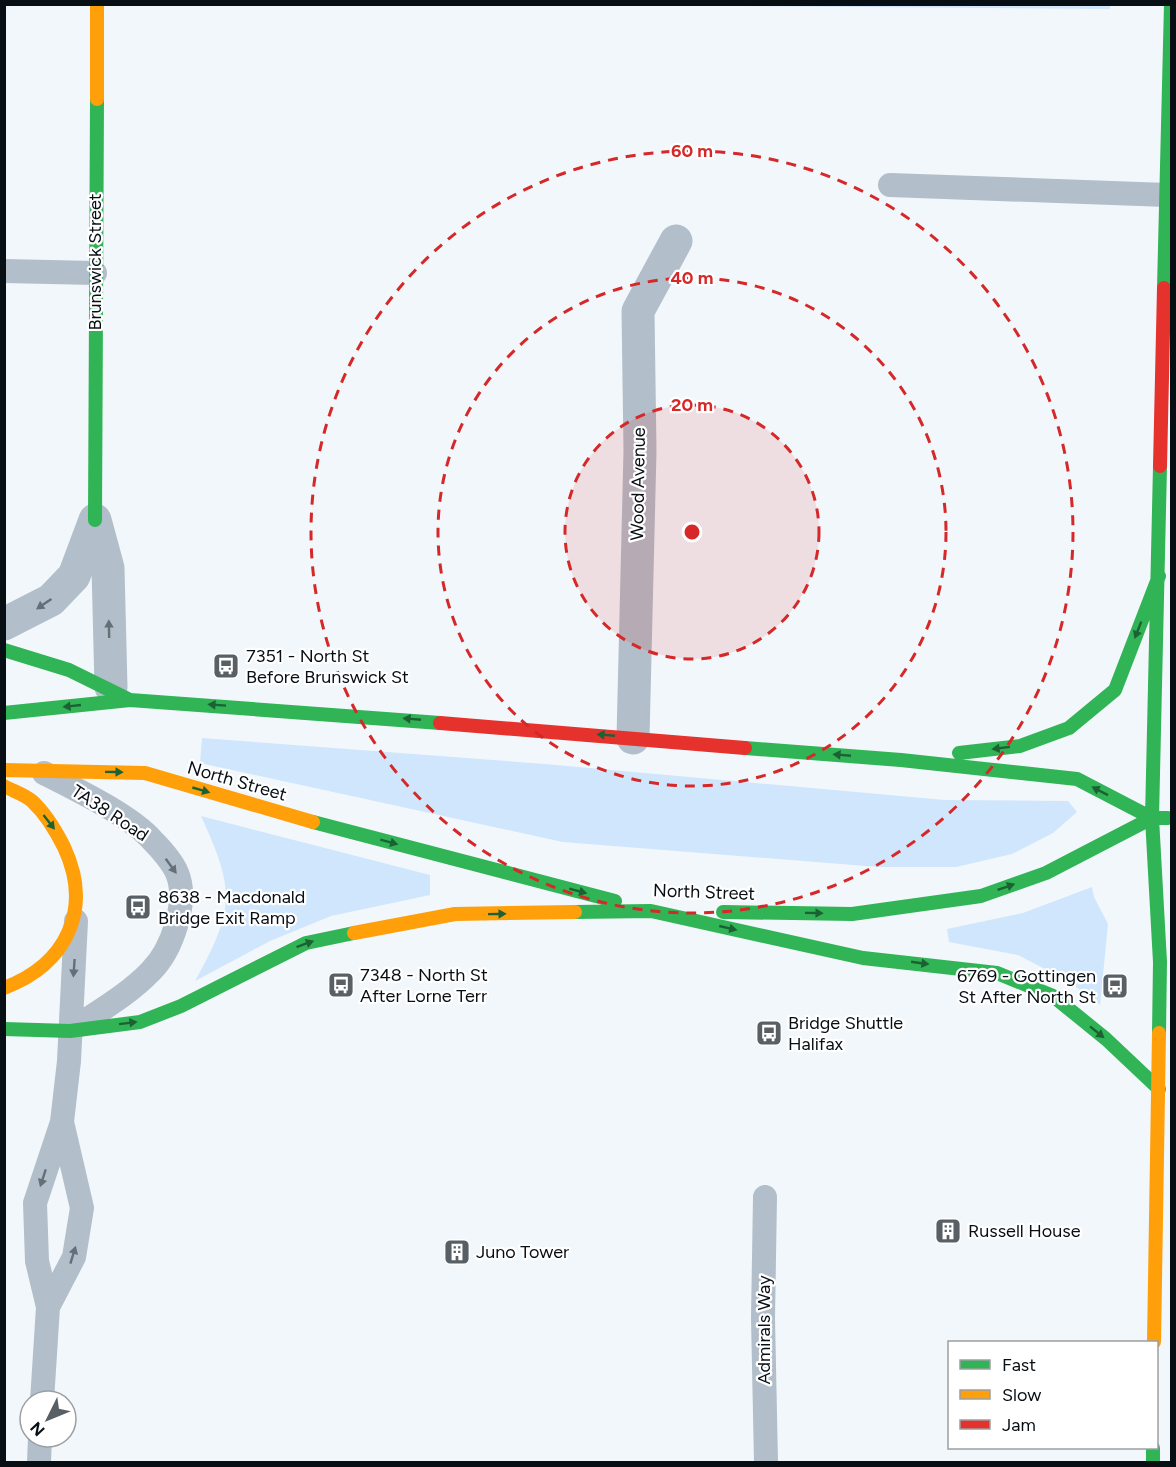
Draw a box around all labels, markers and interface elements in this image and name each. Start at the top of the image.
text: 60 m [671,140,713,162]
street label: Brunswick Street [84,193,106,331]
text: 40 m [670,267,714,289]
text: 20 m [671,394,713,416]
street label: Wood Avenue [626,427,650,541]
centre of rings [682,522,702,542]
one-way arrow [37,598,53,610]
one-way arrow [104,619,114,638]
one-way arrow [1133,622,1143,640]
place label: 7351 - North St Before Brunswick St [246,645,409,688]
bus stop icon: 7351 - North St Before Brunswick St [211,651,241,681]
one-way arrow [208,700,227,709]
one-way arrow [62,701,81,711]
one-way arrow [402,714,421,724]
one-way arrow [597,730,616,740]
one-way arrow [991,743,1010,753]
one-way arrow [833,750,852,760]
street label: North Street [185,756,289,806]
one-way arrow [104,768,123,777]
street label: TA38 Road [67,780,153,846]
one-way arrow [192,786,210,795]
one-way arrow [1092,787,1109,796]
one-way arrow [42,815,54,830]
one-way arrow [380,837,398,847]
one-way arrow [165,857,177,873]
street label: North Street [653,879,756,905]
one-way arrow [998,882,1016,892]
place label: 8638 - Macdonald Bridge Exit Ramp [158,886,305,929]
one-way arrow [569,887,587,896]
bus stop icon: 8638 - Macdonald Bridge Exit Ramp [123,892,153,922]
one-way arrow [805,908,824,918]
one-way arrow [488,909,507,918]
one-way arrow [719,923,738,933]
one-way arrow [297,939,315,949]
one-way arrow [910,958,929,967]
one-way arrow [70,959,79,978]
place label: 7348 - North St After Lorne Terr [360,964,488,1007]
place label: 6769 - Gottingen St After North St [957,965,1096,1008]
bus stop icon: 7348 - North St After Lorne Terr [326,970,356,1000]
bus stop icon: 6769 - Gottingen St After North St [1100,971,1130,1001]
place label: Bridge Shuttle Halifax [788,1012,903,1055]
one-way arrow [119,1018,138,1028]
bus stop icon: Bridge Shuttle Halifax [754,1018,784,1048]
one-way arrow [1089,1025,1104,1038]
one-way arrow [38,1169,48,1187]
building icon: Russell House [933,1216,963,1246]
place label: Russell House [968,1220,1081,1242]
building icon: Juno Tower [442,1237,472,1267]
place label: Juno Tower [476,1241,569,1263]
one-way arrow [69,1246,78,1264]
street label: Admirals Way [753,1275,775,1385]
legend [948,1341,1158,1449]
text: Fast [1002,1354,1036,1376]
text: Slow [1002,1384,1041,1406]
north arrow [18,1389,78,1449]
text: Jam [1002,1414,1036,1436]
text: N [26,1418,49,1440]

